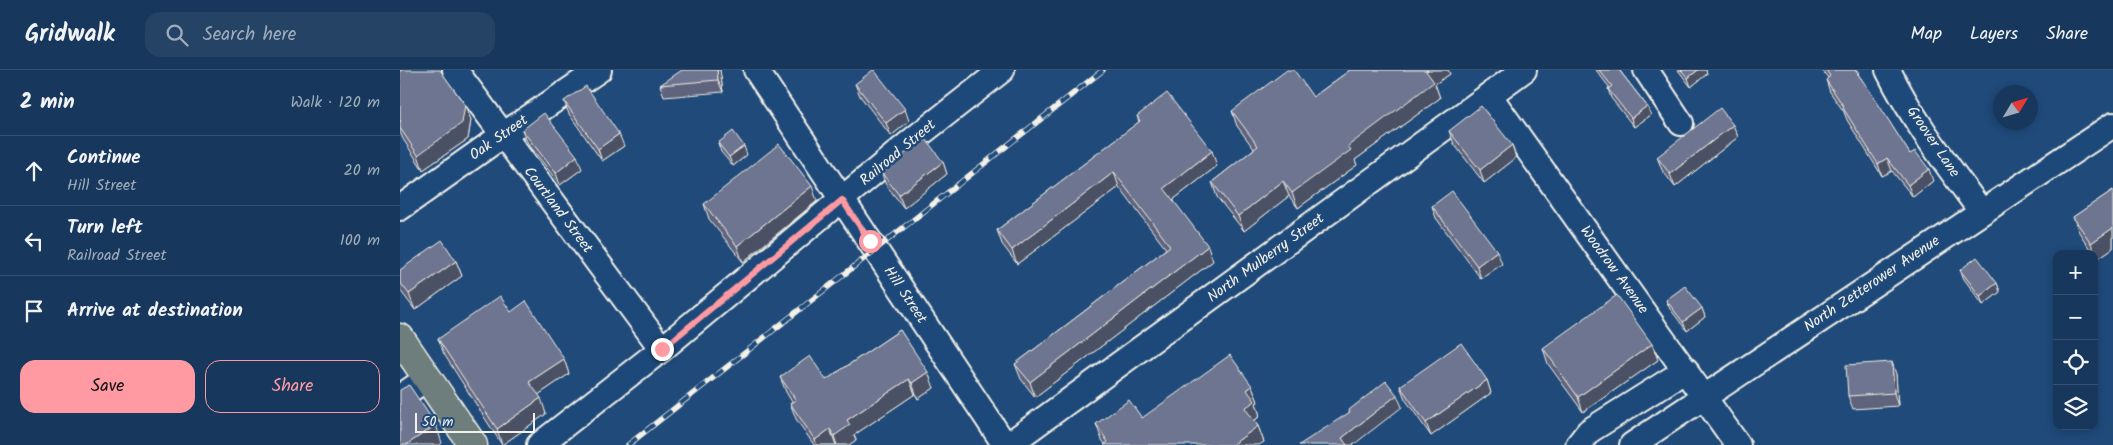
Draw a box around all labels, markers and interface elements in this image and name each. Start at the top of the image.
search box [145,12,495,57]
text: Gridwalk [25,15,115,54]
text: Search here [203,20,296,50]
text: Map [1911,20,1942,49]
text: Layers [1970,20,2018,49]
text: Share [2046,20,2088,49]
icon: search [163,21,191,49]
north arrow [1993,85,2038,130]
text: 2 min [20,86,75,119]
text: Walk · 120 m [290,90,380,115]
street label: Groover Lane [1900,101,1966,183]
street label: Oak Street [465,109,534,167]
street label: Railroad Street [855,114,942,192]
text: Continue [67,143,140,173]
icon: ahead [20,157,48,185]
text: 20 m [344,158,380,183]
street label: Courtland Street [517,161,599,259]
text: Hill Street [67,173,136,198]
street label: North Mulberry Street [1202,207,1330,309]
text: Turn left [67,213,142,243]
street label: Woodrow Avenue [1573,221,1655,320]
icon: left [20,227,48,255]
text: 100 m [340,228,380,253]
street label: North Zetterower Avenue [1799,229,1945,339]
route start [859,230,882,253]
text: Railroad Street [67,243,167,268]
map controls [2053,250,2098,430]
button: + [2053,250,2098,295]
street label: Hill Street [877,261,933,329]
button: − [2053,295,2098,340]
text: Arrive at destination [67,296,243,326]
icon: arrive [20,297,48,325]
route end [651,338,674,361]
button: locate [2053,340,2098,385]
button: Save [20,360,195,413]
button: Share [205,360,380,413]
button: layers [2053,385,2098,430]
scale bar [415,410,535,433]
text: 50 m [422,411,453,433]

